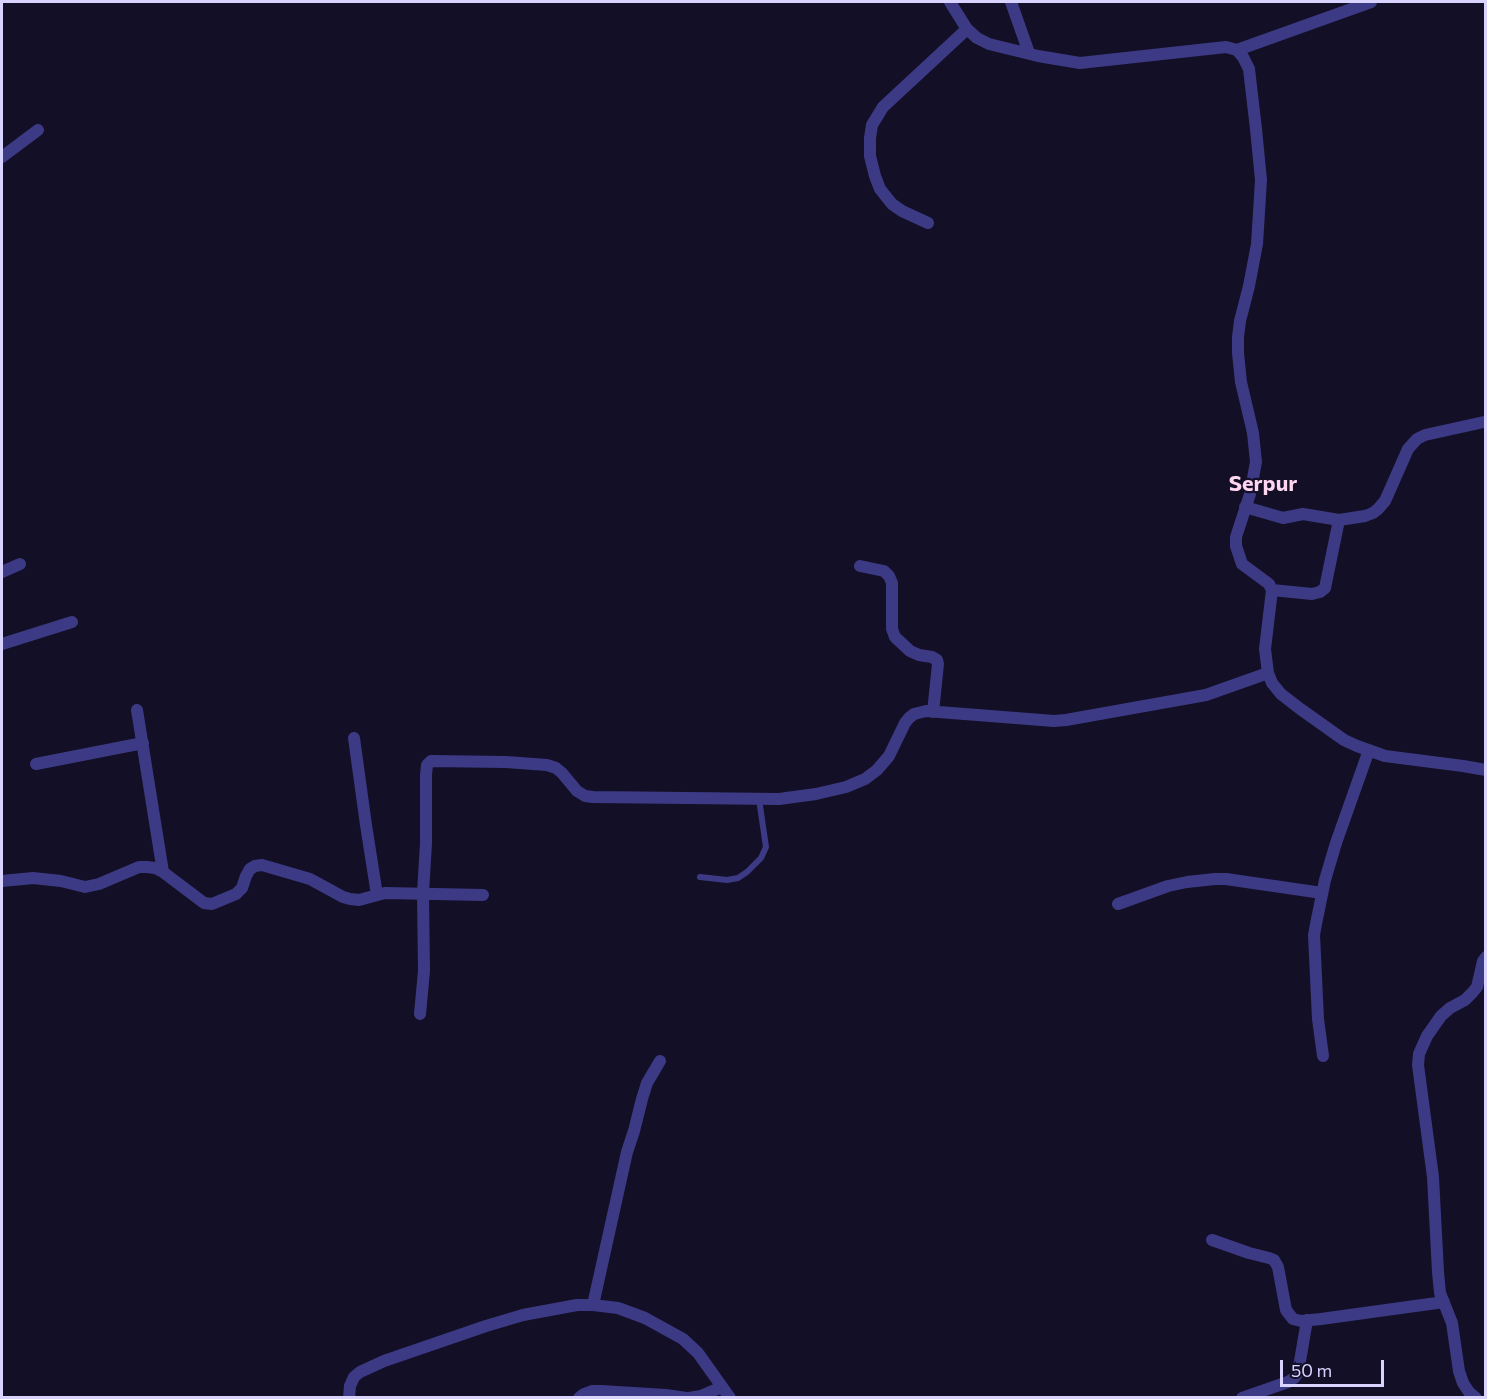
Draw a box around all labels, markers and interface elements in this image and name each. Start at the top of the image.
district label: Serpur [1229,471,1297,497]
scale bar [1283,1348,1386,1386]
text: 50 m [1291,1359,1332,1381]

